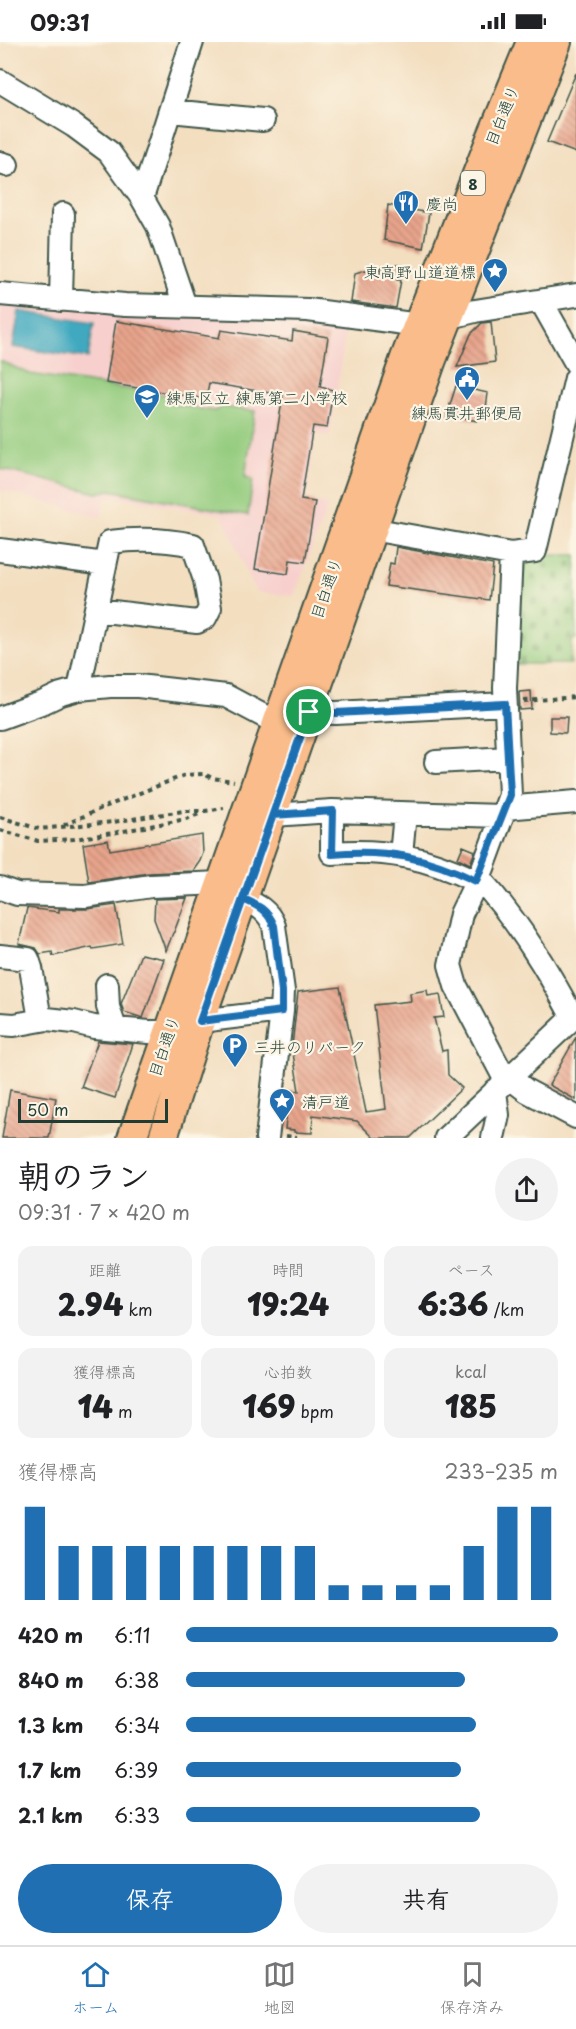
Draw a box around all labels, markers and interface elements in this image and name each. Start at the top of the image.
text: 09:31 [30,5,90,38]
street label: 目白通り [478,81,524,149]
road number: 8 [461,171,485,195]
restaurant icon: 慶尚 [391,188,421,226]
place label: 慶尚 [426,191,458,215]
place icon: 東高野山道道標 [480,256,510,294]
place label: 東高野山道道標 [364,259,476,283]
public building icon: 練馬貫井郵便局 [452,364,482,402]
school or university icon: 練馬区立 練馬第二小学校 [132,382,162,420]
place label: 練馬区立 練馬第二小学校 [166,385,347,409]
place label: 練馬貫井郵便局 [411,400,523,424]
street label: 目白通り [303,554,347,622]
pin [283,686,334,737]
icon: arrive [292,695,325,728]
street label: 目白通り [141,1012,185,1080]
parking icon: 三井のリパーク [220,1031,250,1069]
place label: 三井のリパーク [254,1034,366,1058]
place icon: 清戸道 [267,1086,297,1124]
place label: 清戸道 [302,1089,350,1113]
scale bar [18,1096,168,1124]
text: 50 m [27,1097,68,1121]
text: 朝のラン [18,1149,150,1199]
button: share [495,1158,558,1221]
text: 09:31 · 7 × 420 m [18,1197,190,1227]
text: 距離 [89,1257,121,1281]
text: 時間 [272,1257,304,1281]
text: ペース [447,1257,495,1281]
text: 2.94 [57,1281,123,1326]
text: 19:24 [247,1281,329,1326]
text: 6:36 [418,1281,488,1326]
text: km [123,1297,153,1321]
text: /km [488,1297,524,1321]
text: 獲得標高 [73,1359,137,1383]
text: 心拍数 [264,1359,312,1383]
text: kcal [455,1359,487,1383]
text: 14 [77,1383,113,1428]
text: 169 [242,1383,295,1428]
text: 185 [445,1383,497,1428]
text: m [113,1399,133,1423]
text: bpm [295,1399,334,1423]
text: 獲得標高 [18,1456,98,1486]
text: 233–235 m [445,1456,558,1486]
text: 420 m [18,1620,83,1650]
text: 6:11 [114,1620,150,1650]
text: 840 m [18,1665,84,1695]
text: 6:38 [114,1665,159,1695]
text: 1.3 km [18,1710,84,1740]
text: 6:34 [114,1710,160,1740]
text: 1.7 km [18,1755,81,1785]
text: 6:39 [114,1755,158,1785]
text: 2.1 km [18,1800,83,1830]
text: 6:33 [114,1800,160,1830]
button: 保存 [18,1864,282,1933]
button: 共有 [294,1864,558,1933]
tab: ホーム [72,1958,119,2018]
tab: 地図 [263,1958,296,2018]
tab: 保存済み [440,1958,504,2018]

